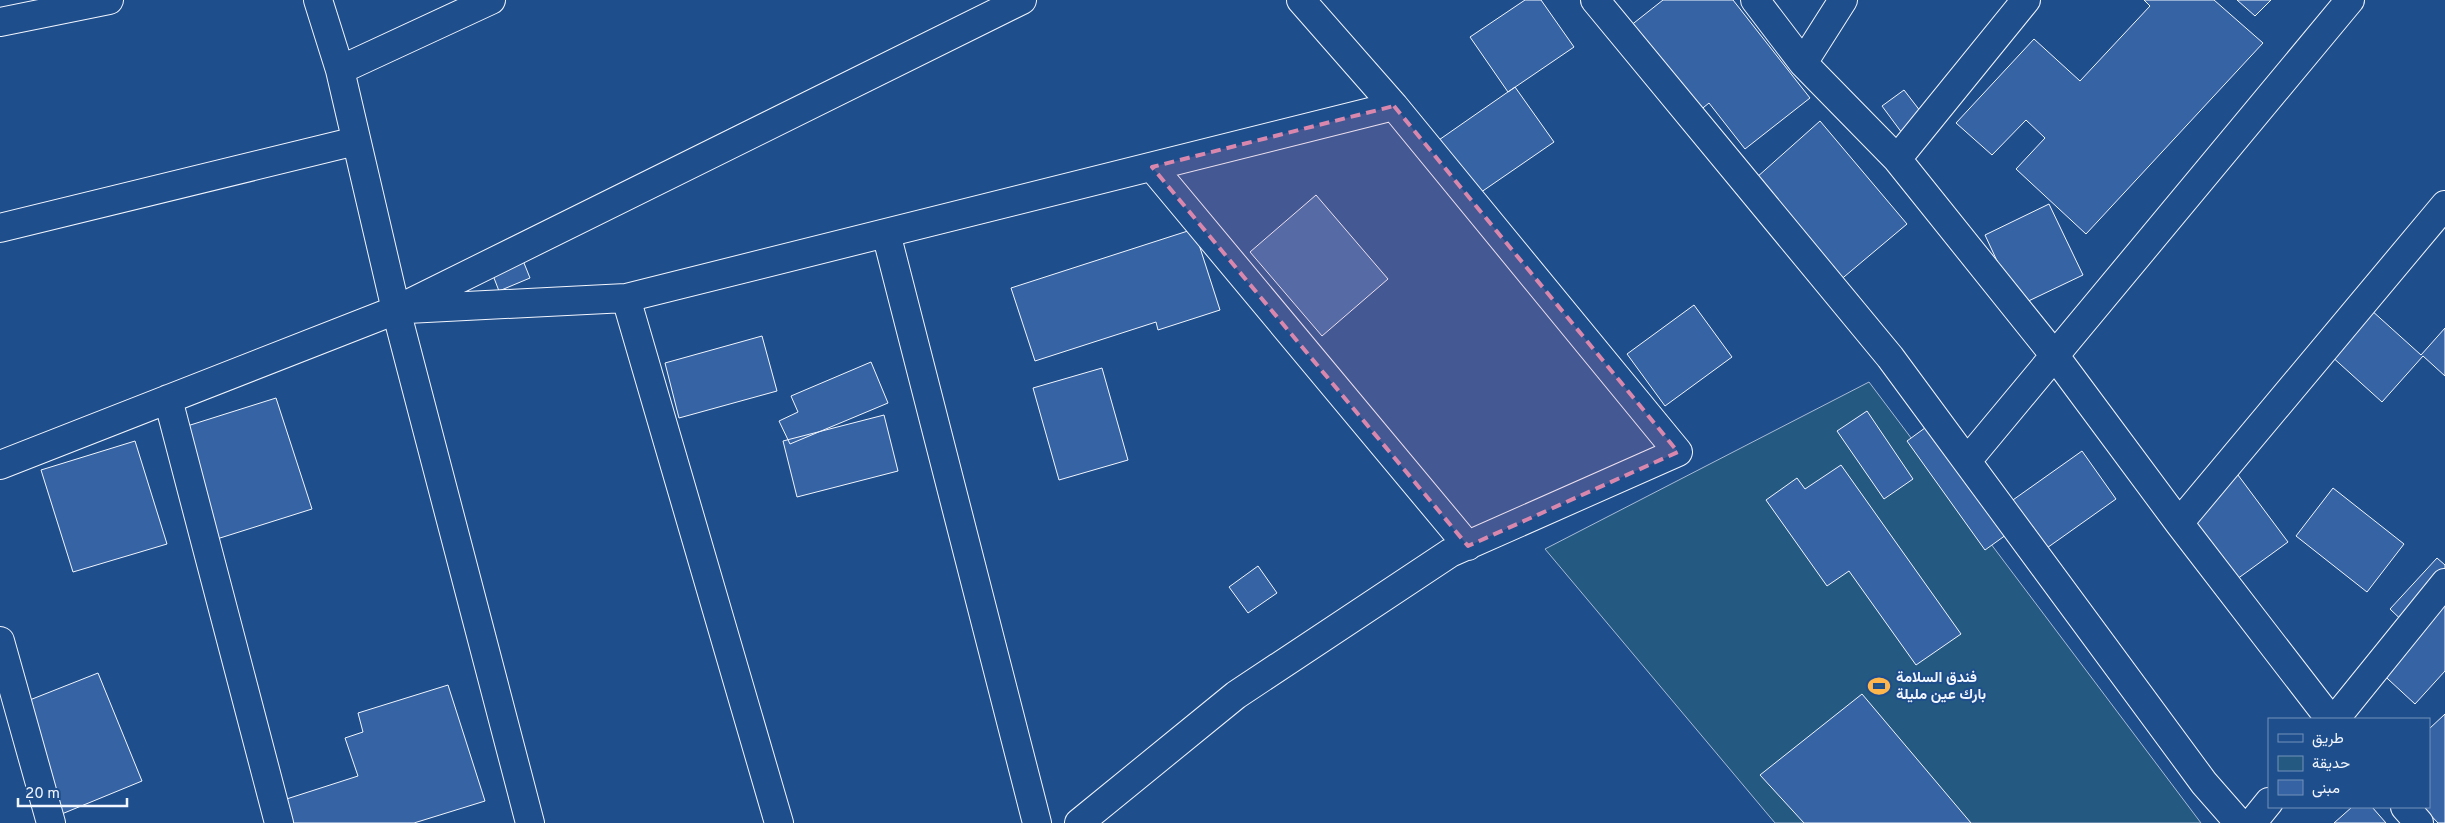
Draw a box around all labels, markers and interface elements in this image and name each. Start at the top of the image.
place label: فندق السلامة بارك عين مليلة [1896,669,1986,705]
sports icon: فندق السلامة بارك عين مليلة [1866,673,1892,699]
legend [2268,718,2430,808]
text: طريق [2312,730,2344,749]
text: حديقة [2312,755,2350,774]
scale bar [18,776,126,808]
text: مبنى [2312,780,2340,799]
text: 20 m [25,785,60,804]

